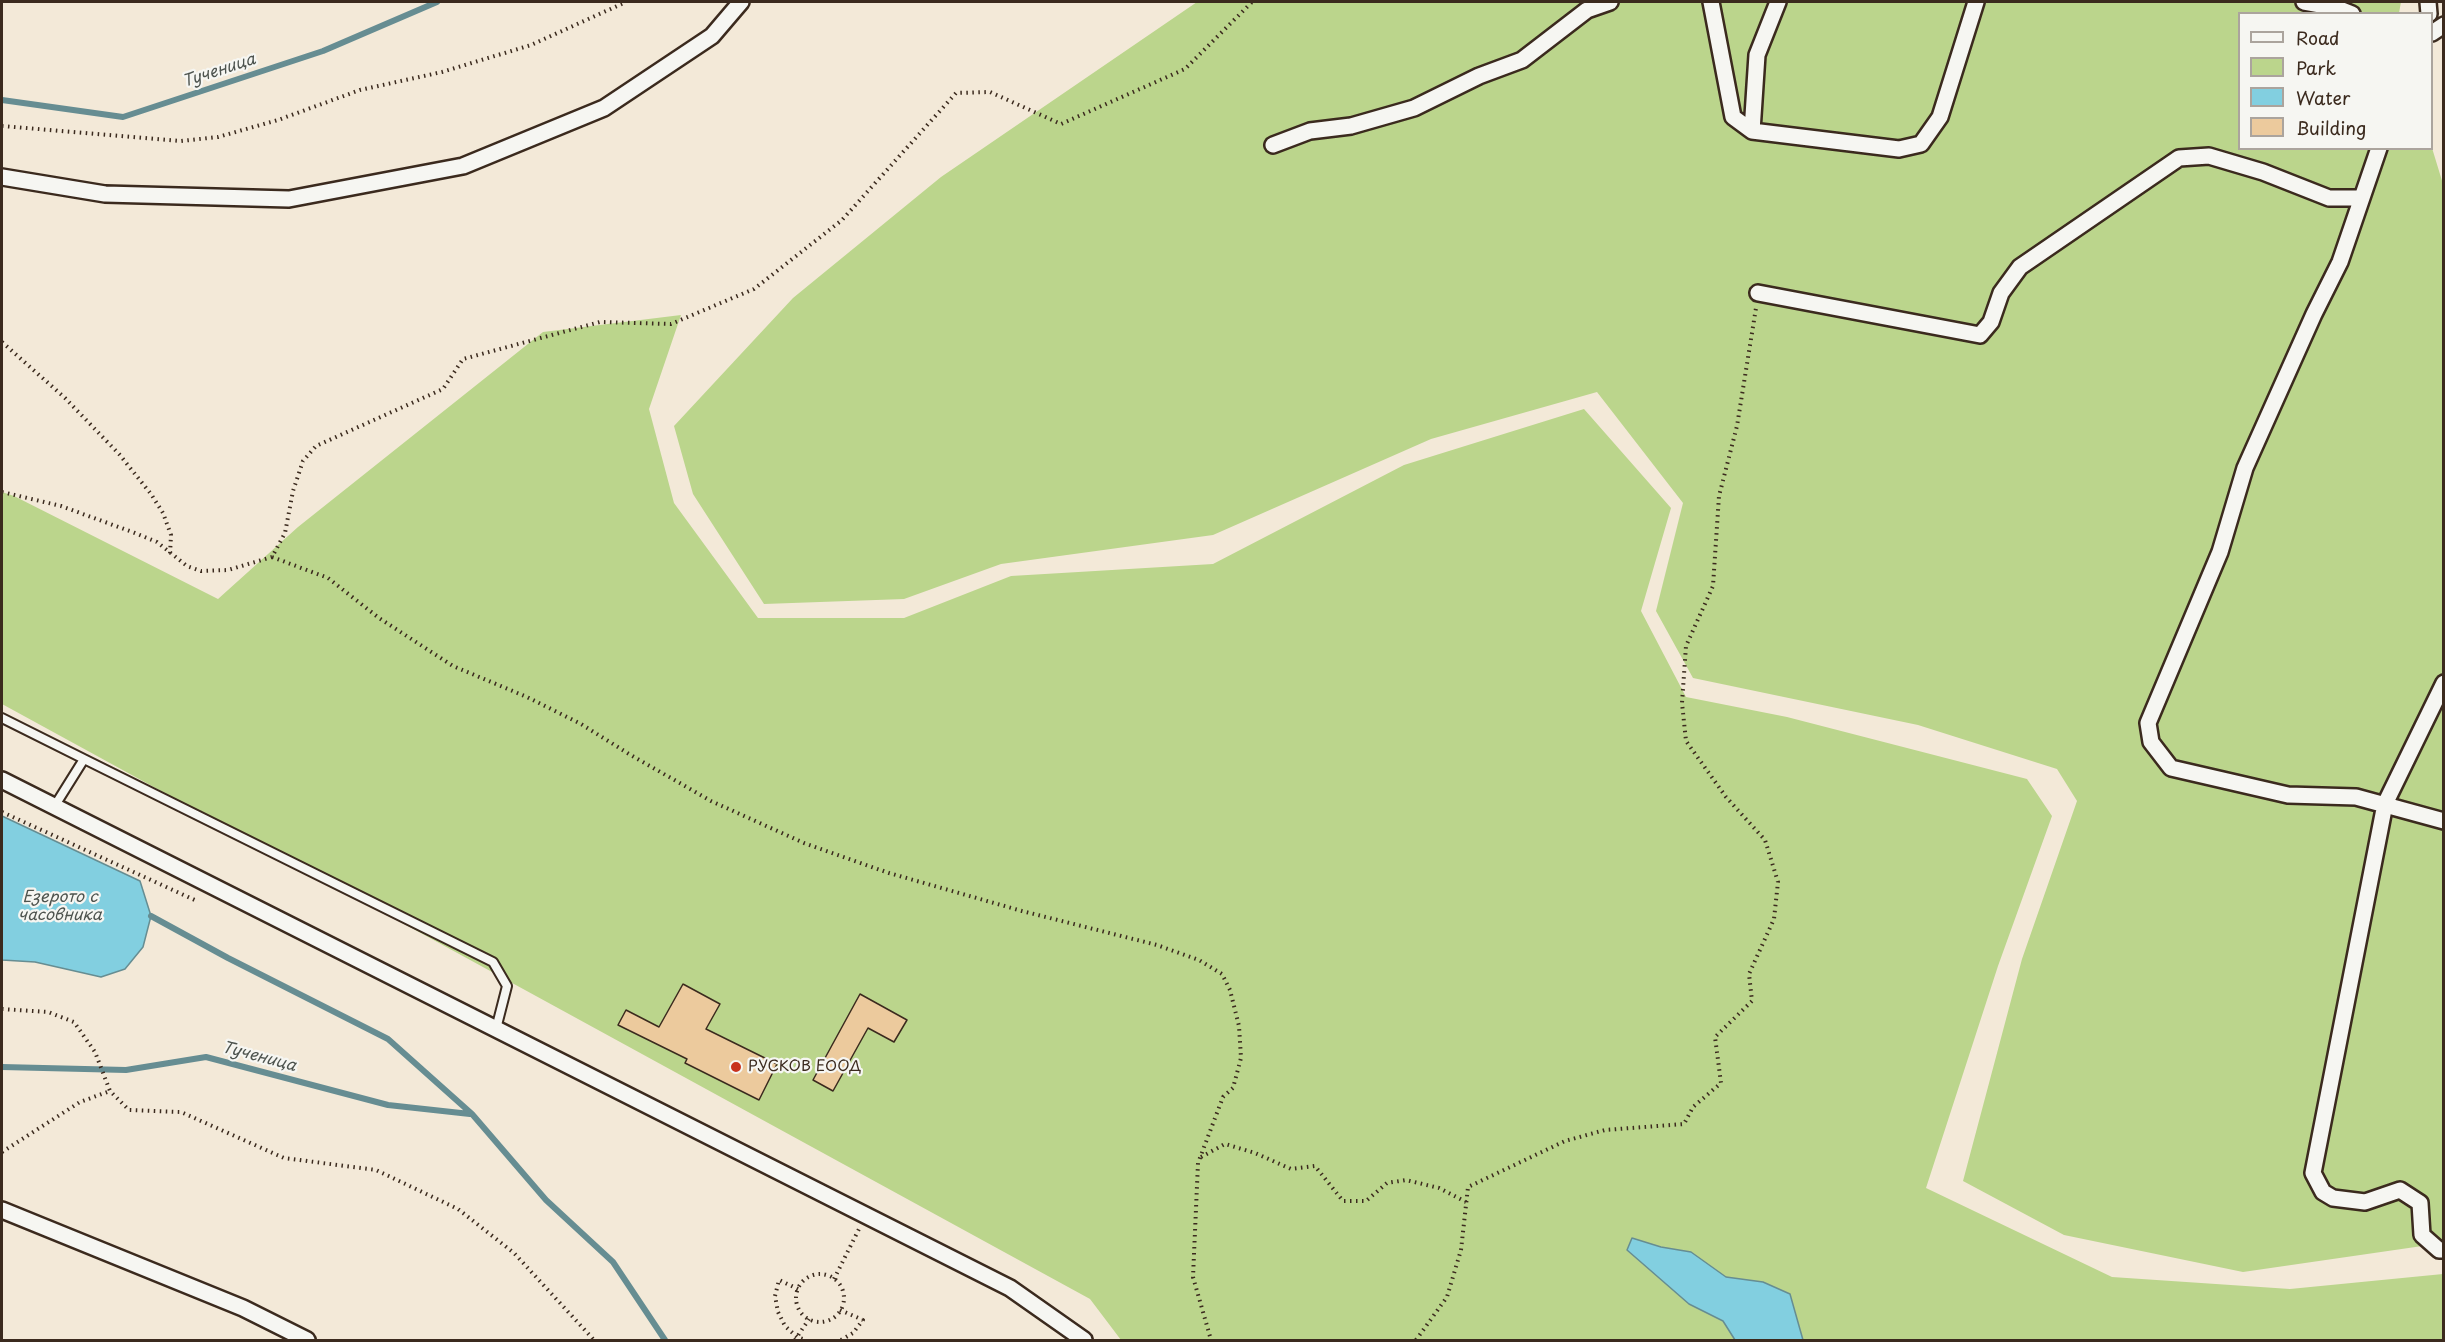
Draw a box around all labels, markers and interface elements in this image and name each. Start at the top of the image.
legend [2238,12,2433,150]
text: Road [2296,24,2340,51]
water label: Тученица [180,50,258,92]
text: Park [2296,54,2336,81]
text: Water [2296,84,2350,111]
text: Building [2296,114,2366,141]
water label: Езерото с часовника [18,888,102,926]
water label: Тученица [220,1038,298,1076]
place label: РУСКОВ ЕООД [748,1058,861,1076]
marker: РУСКОВ ЕООД [729,1060,743,1074]

